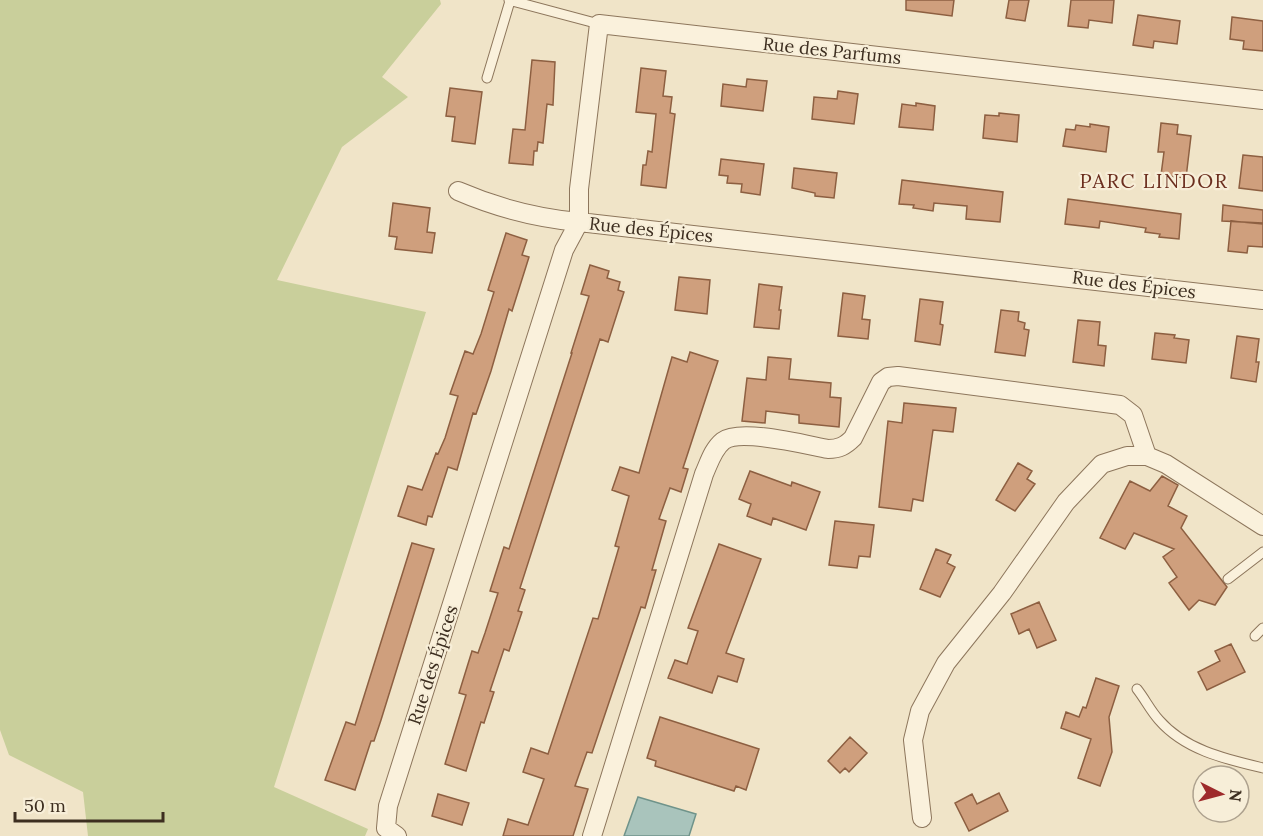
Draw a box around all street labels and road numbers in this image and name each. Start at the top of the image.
street label: Rue des Parfums [762,32,902,69]
street label: Rue des Épices [588,212,714,247]
street label: Rue des Épices [1071,265,1197,304]
street label: Rue des Épices [402,602,463,728]

